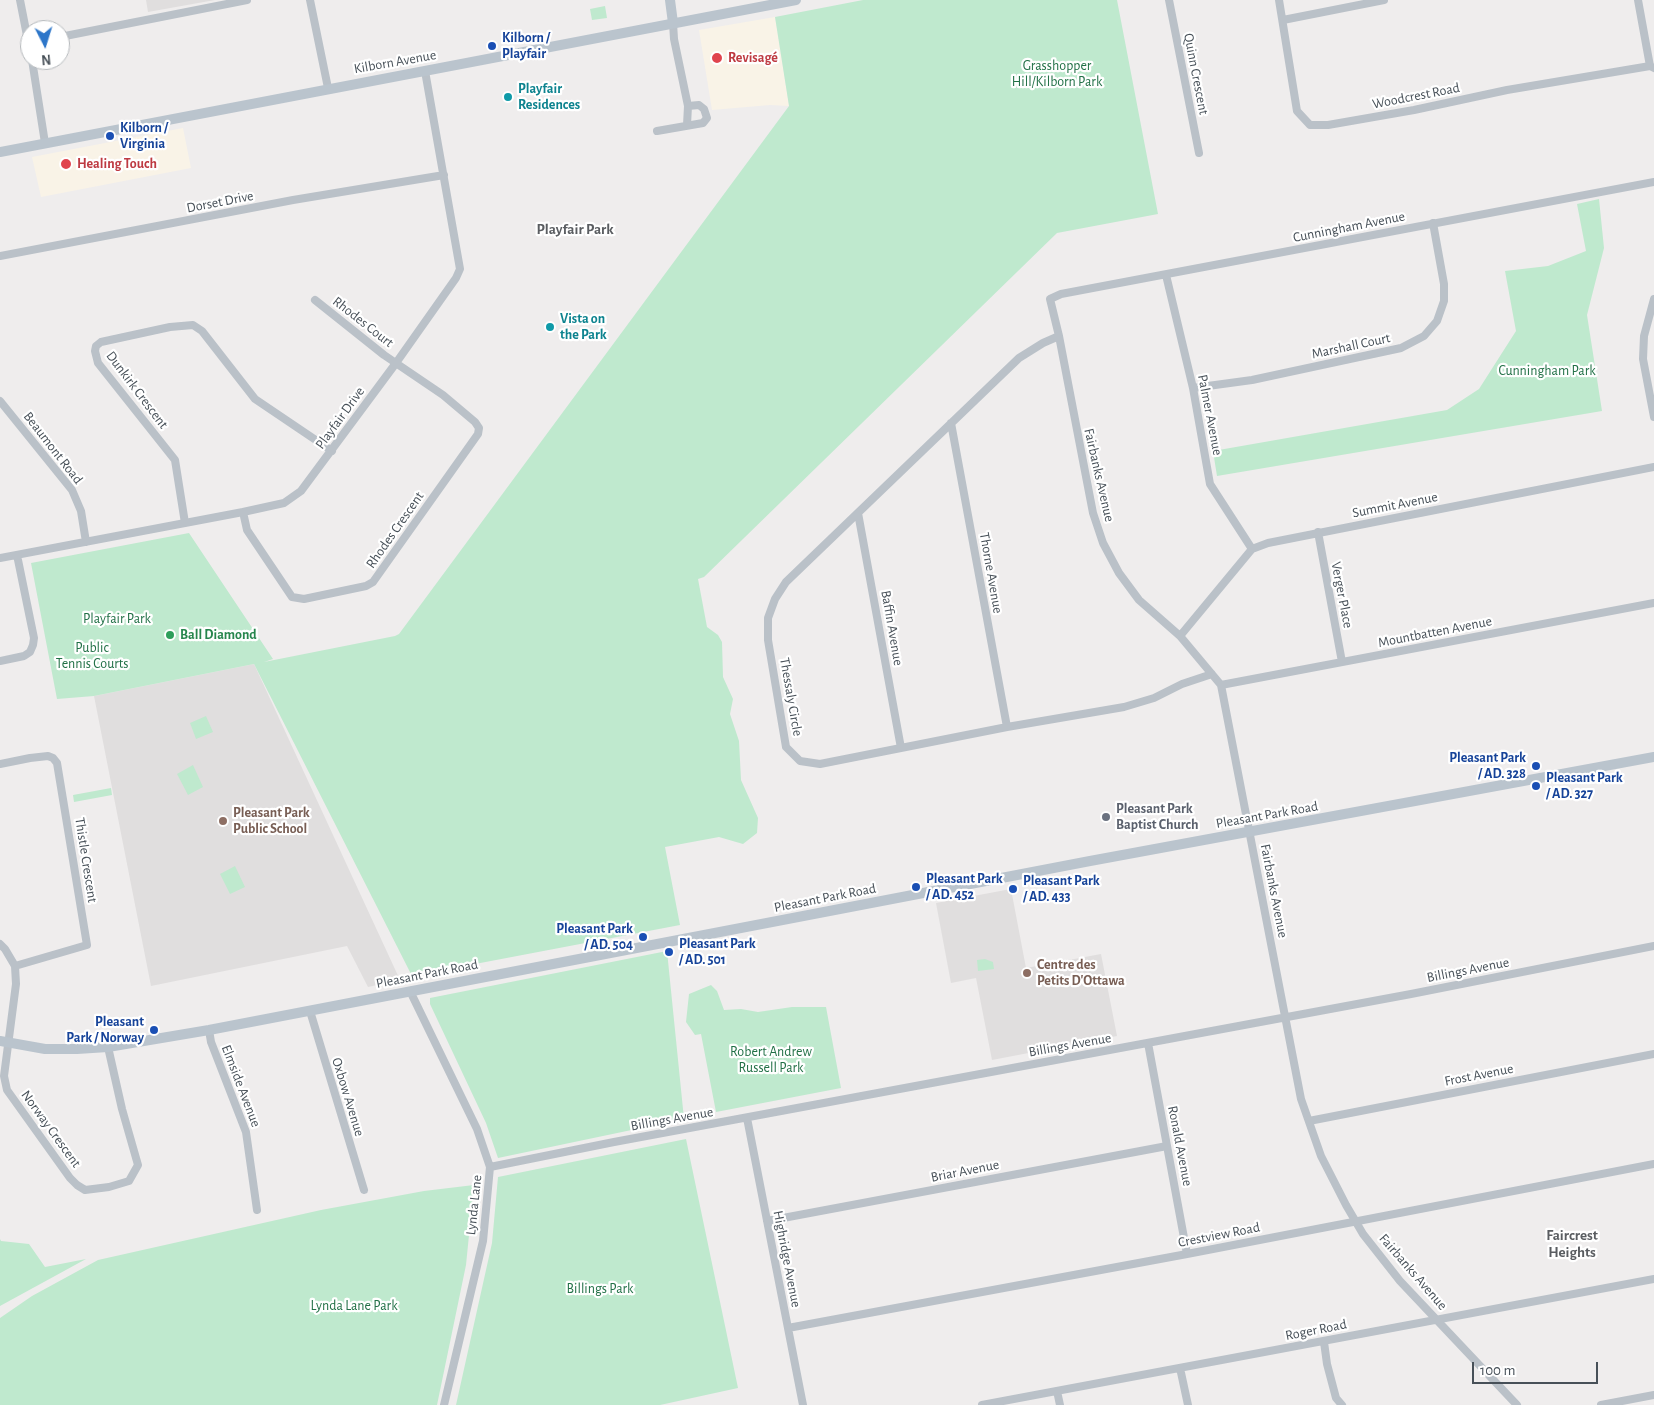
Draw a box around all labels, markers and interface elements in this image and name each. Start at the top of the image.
north arrow [20,20,70,70]
place label: Kilborn / Playfair [502,30,550,62]
street label: Quinn Crescent [1180,32,1212,116]
marker: Kilborn / Playfair [486,40,498,52]
street label: Kilborn Avenue [353,46,437,78]
place label: Revisagé [728,50,778,66]
marker: Revisagé [710,51,724,65]
text: N [41,52,52,66]
park label: Grasshopper Hill/Kilborn Park [1012,58,1102,90]
street label: Woodcrest Road [1371,79,1461,113]
place label: Playfair Residences [518,81,580,114]
marker: Playfair Residences [502,91,514,103]
place label: Kilborn / Virginia [120,120,168,152]
marker: Kilborn / Virginia [104,130,116,142]
place label: Healing Touch [77,156,157,172]
marker: Healing Touch [59,157,73,171]
street label: Dorset Drive [185,187,255,217]
street label: Cunningham Avenue [1292,208,1406,246]
district label: Playfair Park [536,220,614,238]
street label: Rhodes Court [329,293,397,351]
place label: Vista on the Park [560,311,607,344]
marker: Vista on the Park [544,321,556,333]
street label: Marshall Court [1310,329,1392,363]
street label: Dunkirk Crescent [102,348,172,432]
park label: Cunningham Park [1498,363,1596,379]
street label: Palmer Avenue [1194,373,1226,457]
street label: Playfair Drive [312,384,368,452]
street label: Beaumont Road [20,409,86,487]
street label: Fairbanks Avenue [1080,427,1118,523]
street label: Rhodes Crescent [362,488,428,572]
street label: Summit Avenue [1351,488,1439,522]
street label: Thorne Avenue [976,531,1006,615]
street label: Verger Place [1327,560,1357,630]
street label: Baffin Avenue [877,589,907,667]
park label: Playfair Park [83,611,151,627]
street label: Mountbatten Avenue [1377,613,1493,651]
place label: Ball Diamond [180,627,257,643]
marker: Ball Diamond [164,629,176,641]
park label: Public Tennis Courts [56,640,128,672]
street label: Thessaly Circle [776,656,806,738]
place label: Pleasant Park / AD. 328 [1449,750,1526,782]
marker: Pleasant Park / AD. 328 [1530,760,1542,772]
place label: Pleasant Park / AD. 327 [1546,770,1623,802]
marker: Pleasant Park / AD. 327 [1530,780,1542,792]
street label: Pleasant Park Road [1215,798,1319,832]
place label: Pleasant Park Baptist Church [1116,801,1198,834]
place label: Pleasant Park Public School [233,805,310,838]
marker: Pleasant Park Baptist Church [1100,811,1112,823]
marker: Pleasant Park Public School [217,815,229,827]
street label: Thistle Crescent [71,816,101,904]
street label: Fairbanks Avenue [1257,843,1291,939]
place label: Pleasant Park / AD. 452 [926,871,1003,904]
place label: Pleasant Park / AD. 433 [1023,873,1100,906]
street label: Pleasant Park Road [773,880,877,916]
marker: Pleasant Park / AD. 452 [910,881,922,893]
marker: Pleasant Park / AD. 433 [1007,883,1019,895]
place label: Pleasant Park / AD. 504 [556,921,633,954]
marker: Pleasant Park / AD. 504 [637,931,649,943]
place label: Pleasant Park / AD. 501 [679,936,756,969]
marker: Pleasant Park / AD. 501 [663,946,675,958]
street label: Billings Avenue [1425,954,1511,986]
street label: Pleasant Park Road [375,956,479,992]
place label: Centre des Petits D'Ottawa [1037,957,1125,990]
marker: Centre des Petits D'Ottawa [1021,967,1033,979]
place label: Pleasant Park / Norway [66,1014,144,1046]
marker: Pleasant Park / Norway [148,1024,160,1036]
street label: Billings Avenue [1027,1029,1113,1061]
street label: Elmside Avenue [218,1042,264,1130]
park label: Robert Andrew Russell Park [730,1044,812,1076]
street label: Oxbow Avenue [328,1056,368,1138]
street label: Frost Avenue [1443,1060,1515,1090]
street label: Norway Crescent [17,1087,85,1171]
street label: Billings Avenue [629,1103,715,1135]
street label: Ronald Avenue [1164,1104,1196,1188]
street label: Briar Avenue [929,1156,1001,1186]
street label: Lynda Lane [462,1174,486,1236]
street label: Highridge Avenue [769,1209,805,1309]
street label: Crestview Road [1177,1219,1261,1251]
district label: Faircrest Heights [1546,1226,1598,1261]
street label: Fairbanks Avenue [1375,1230,1451,1314]
park label: Billings Park [567,1281,633,1297]
park label: Lynda Lane Park [310,1298,398,1314]
street label: Roger Road [1284,1316,1348,1344]
scale bar [1474,1352,1600,1384]
text: 100 m [1480,1363,1515,1378]

